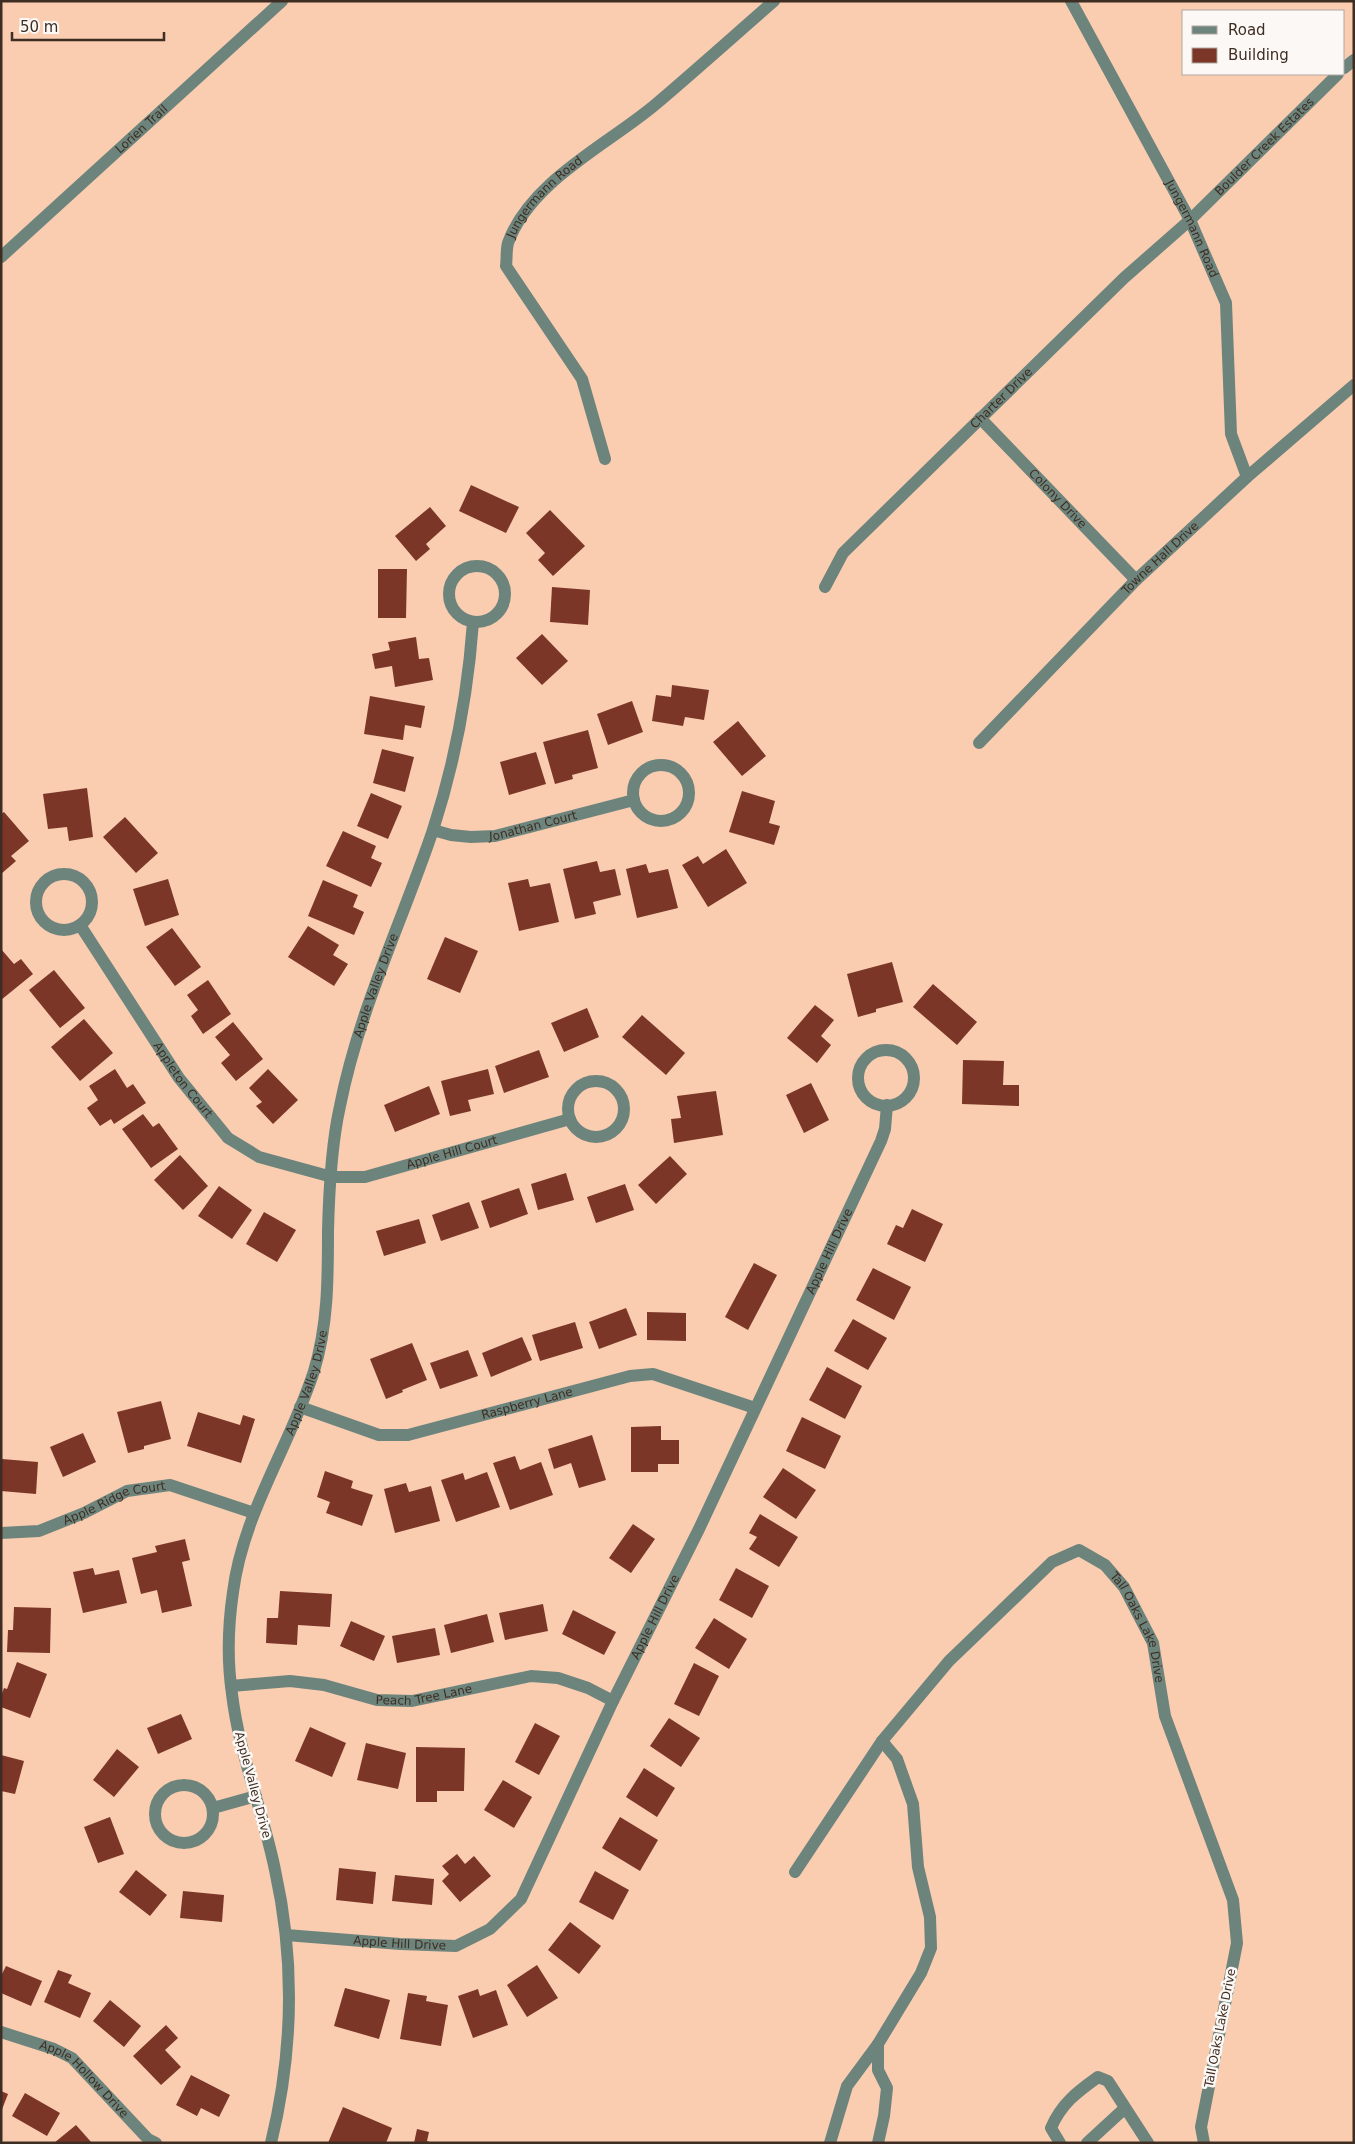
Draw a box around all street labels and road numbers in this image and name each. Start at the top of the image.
street label: Boulder Creek Estates [1212,95,1317,198]
street label: Lorien Trail [113,102,170,156]
street label: Jungermann Road [503,153,585,241]
street label: Jungermann Road [1162,177,1221,280]
street label: Charter Drive [967,365,1035,431]
street label: Colony Drive [1026,466,1089,531]
street label: Towne Hall Drive [1118,519,1201,598]
street label: Jonathan Court [488,808,579,843]
street label: Apple Valley Drive [351,931,401,1039]
street label: Appleton Court [151,1039,216,1121]
street label: Apple Hill Court [405,1133,499,1172]
street label: Apple Hill Drive [803,1206,855,1296]
street label: Apple Valley Drive [283,1329,330,1437]
street label: Raspberry Lane [480,1385,574,1422]
street label: Apple Ridge Court [61,1479,167,1528]
street label: Tall Oaks Lake Drive [1107,1568,1166,1684]
street label: Apple Hill Drive [628,1572,682,1662]
street label: Peach Tree Lane [376,1682,473,1708]
street label: Apple Valley Drive [232,1730,274,1840]
street label: Apple Hill Drive [353,1933,446,1953]
street label: Tall Oaks Lake Drive [1201,1967,1238,2090]
street label: Apple Hollow Drive [38,2038,131,2121]

